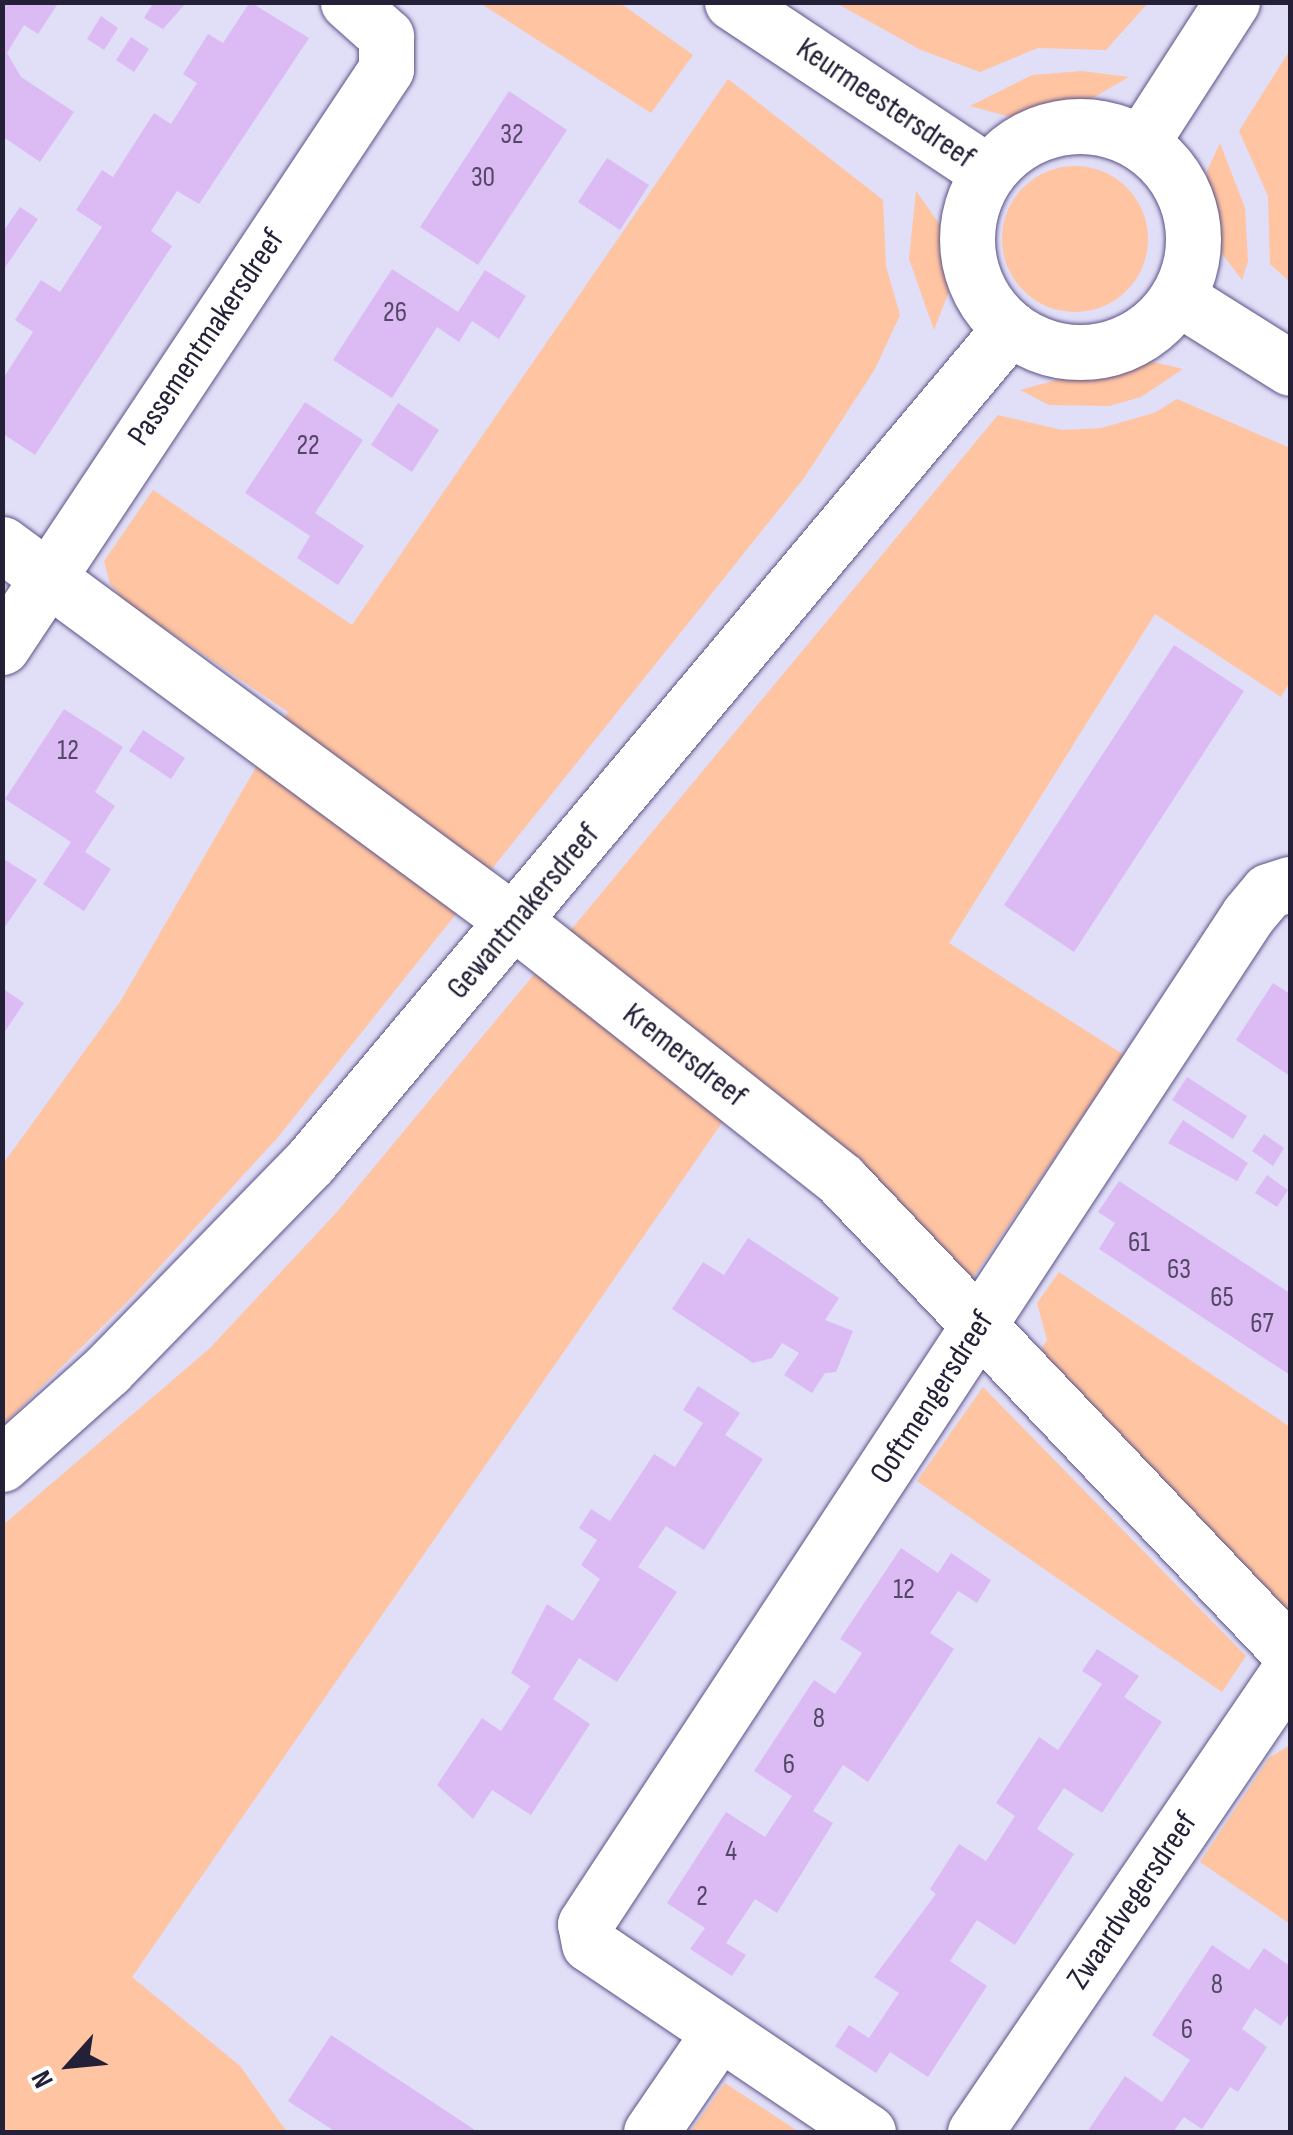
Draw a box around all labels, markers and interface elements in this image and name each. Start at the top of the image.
street label: Keurmeestersdreef [789,30,981,178]
house number: 32 [500,118,524,152]
house number: 30 [471,161,495,195]
street label: Passementmakersdreef [120,223,294,453]
house number: 26 [383,296,407,330]
house number: 22 [296,429,320,463]
house number: 12 [57,734,79,768]
street label: Gewantmakersdreef [440,817,608,1007]
street label: Kremersdreef [614,996,754,1116]
house number: 61 [1128,1226,1150,1260]
house number: 63 [1167,1253,1191,1287]
house number: 65 [1210,1281,1234,1315]
street label: Ooftmengersdreef [863,1305,1003,1491]
house number: 67 [1250,1307,1274,1341]
house number: 12 [893,1573,915,1607]
house number: 8 [813,1702,825,1736]
house number: 6 [783,1748,795,1782]
street label: Zwaardvegersdreef [1060,1805,1206,1997]
house number: 4 [725,1835,737,1869]
house number: 2 [696,1880,708,1914]
house number: 8 [1211,1968,1223,2002]
house number: 6 [1181,2013,1193,2047]
north arrow [20,2015,120,2115]
text: N [25,2065,61,2093]

